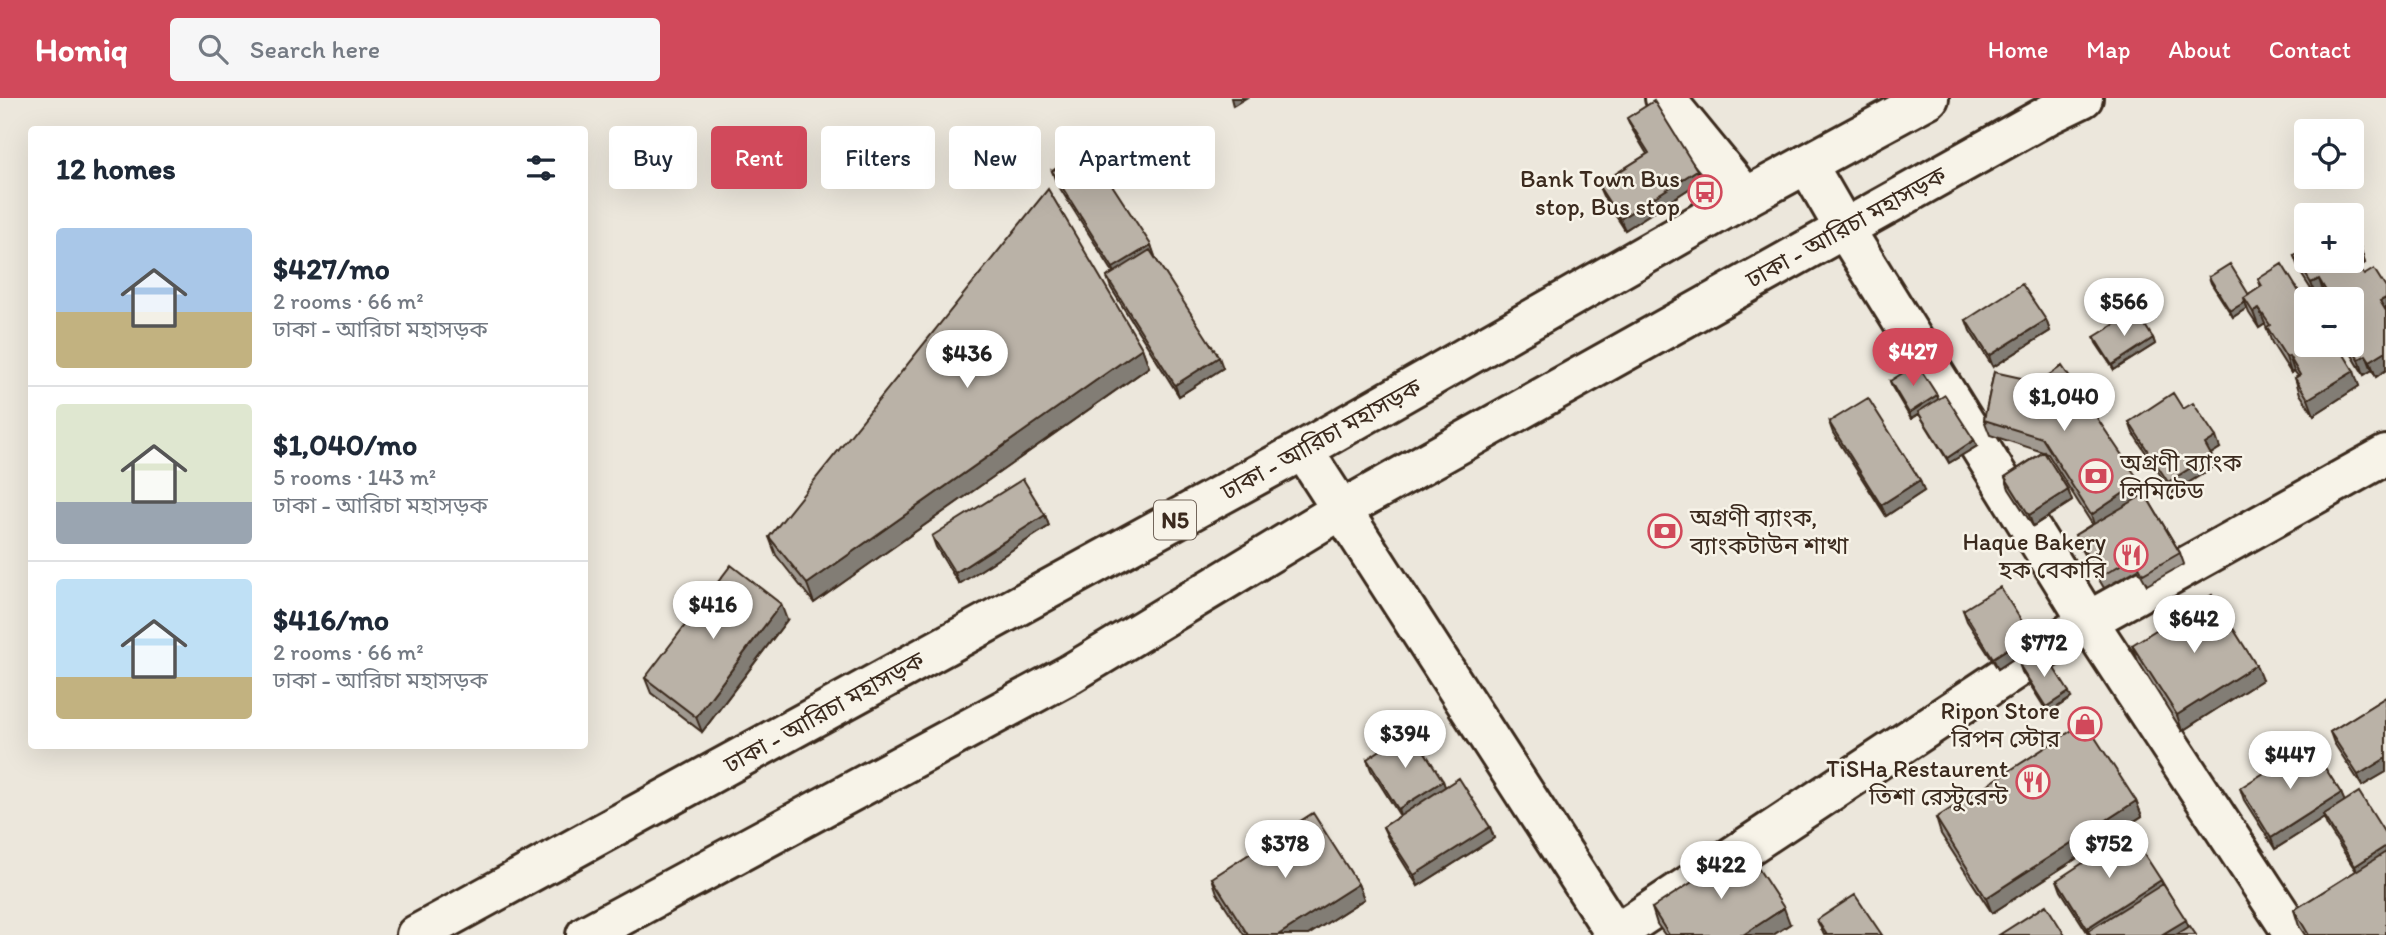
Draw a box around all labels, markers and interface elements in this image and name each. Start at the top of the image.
search box [170,18,660,81]
text: Homiq [35,30,128,69]
icon: search [194,30,232,68]
text: Search here [250,33,380,65]
text: Home [1988,35,2048,64]
text: Map [2086,35,2130,64]
text: About [2168,35,2231,64]
text: Contact [2269,35,2351,64]
map controls [2294,119,2364,357]
button: locate [2294,119,2364,189]
chip: Buy [609,126,697,189]
chip: Rent [711,126,807,189]
chip: Filters [821,126,935,189]
chip: New [949,126,1041,189]
chip: Apartment [1055,126,1215,189]
icon: filters [522,149,560,187]
text: 12 homes [56,150,176,187]
street label: ঢাকা - আরিচা মহাসড়ক [1740,160,1952,295]
place label: Bank Town Bus stop, Bus stop [1520,164,1680,221]
bus stop icon: Bank Town Bus stop, Bus stop [1686,173,1724,211]
button: + [2294,203,2364,273]
text: $427/mo [273,250,390,287]
icon: home [112,256,196,340]
pin: $566 [2083,278,2165,338]
text: 2 rooms · 66 m² [273,287,424,315]
text: $566 [2100,287,2148,315]
button: − [2294,287,2364,357]
text: ঢাকা - আরিচা মহাসড়ক [273,315,488,343]
pin: $427 [1872,328,1954,388]
pin: $436 [926,330,1008,390]
text: $427 [1889,337,1938,365]
text: $436 [942,339,992,367]
street label: ঢাকা - আরিচা মহাসড়ক [1215,372,1427,507]
pin: $1,040 [2007,374,2121,433]
text: $1,040 [2029,382,2099,410]
text: $1,040/mo [273,426,417,463]
icon: home [112,432,196,516]
place label: অগ্রণী ব্যাংক লিমিটেড [2119,448,2242,505]
bank icon: অগ্রণী ব্যাংক লিমিটেড [2077,457,2115,495]
text: 5 rooms · 143 m² [273,463,436,491]
text: ঢাকা - আরিচা মহাসড়ক [273,491,488,519]
road number: N5 [1154,500,1196,540]
place label: অগ্রণী ব্যাংক, ব্যাংকটাউন শাখা [1689,503,1849,560]
bank icon: অগ্রণী ব্যাংক, ব্যাংকটাউন শাখা [1646,512,1684,550]
place label: Haque Bakery হক বেকারি [1962,527,2107,584]
restaurant icon: Haque Bakery হক বেকারি [2112,536,2150,574]
pin: $416 [672,582,754,641]
text: $416 [689,590,737,618]
pin: $642 [2153,596,2235,655]
text: $416/mo [273,601,389,638]
text: $642 [2169,604,2219,632]
icon: home [112,607,196,691]
pin: $772 [2003,620,2085,679]
text: $772 [2021,628,2067,656]
text: 2 rooms · 66 m² [273,638,424,666]
street label: ঢাকা - আরিচা মহাসড়ক [718,645,930,780]
text: ঢাকা - আরিচা মহাসড়ক [273,666,488,694]
place label: Ripon Store রিপন স্টোর [1941,696,2061,753]
shop icon: Ripon Store রিপন স্টোর [2066,705,2104,743]
pin: $394 [1364,710,1446,770]
text: $394 [1380,719,1430,747]
pin: $447 [2249,732,2331,791]
text: $447 [2265,740,2315,768]
place label: TiSHa Restaurent তিশা রেস্টুরেন্ট [1826,754,2008,812]
restaurant icon: TiSHa Restaurent তিশা রেস্টুরেন্ট [2014,763,2052,801]
pin: $378 [1244,820,1326,880]
pin: $752 [2068,820,2150,880]
text: $378 [1261,829,1309,857]
text: $752 [2085,829,2133,857]
pin: $422 [1680,842,1762,901]
text: $422 [1696,850,1746,878]

